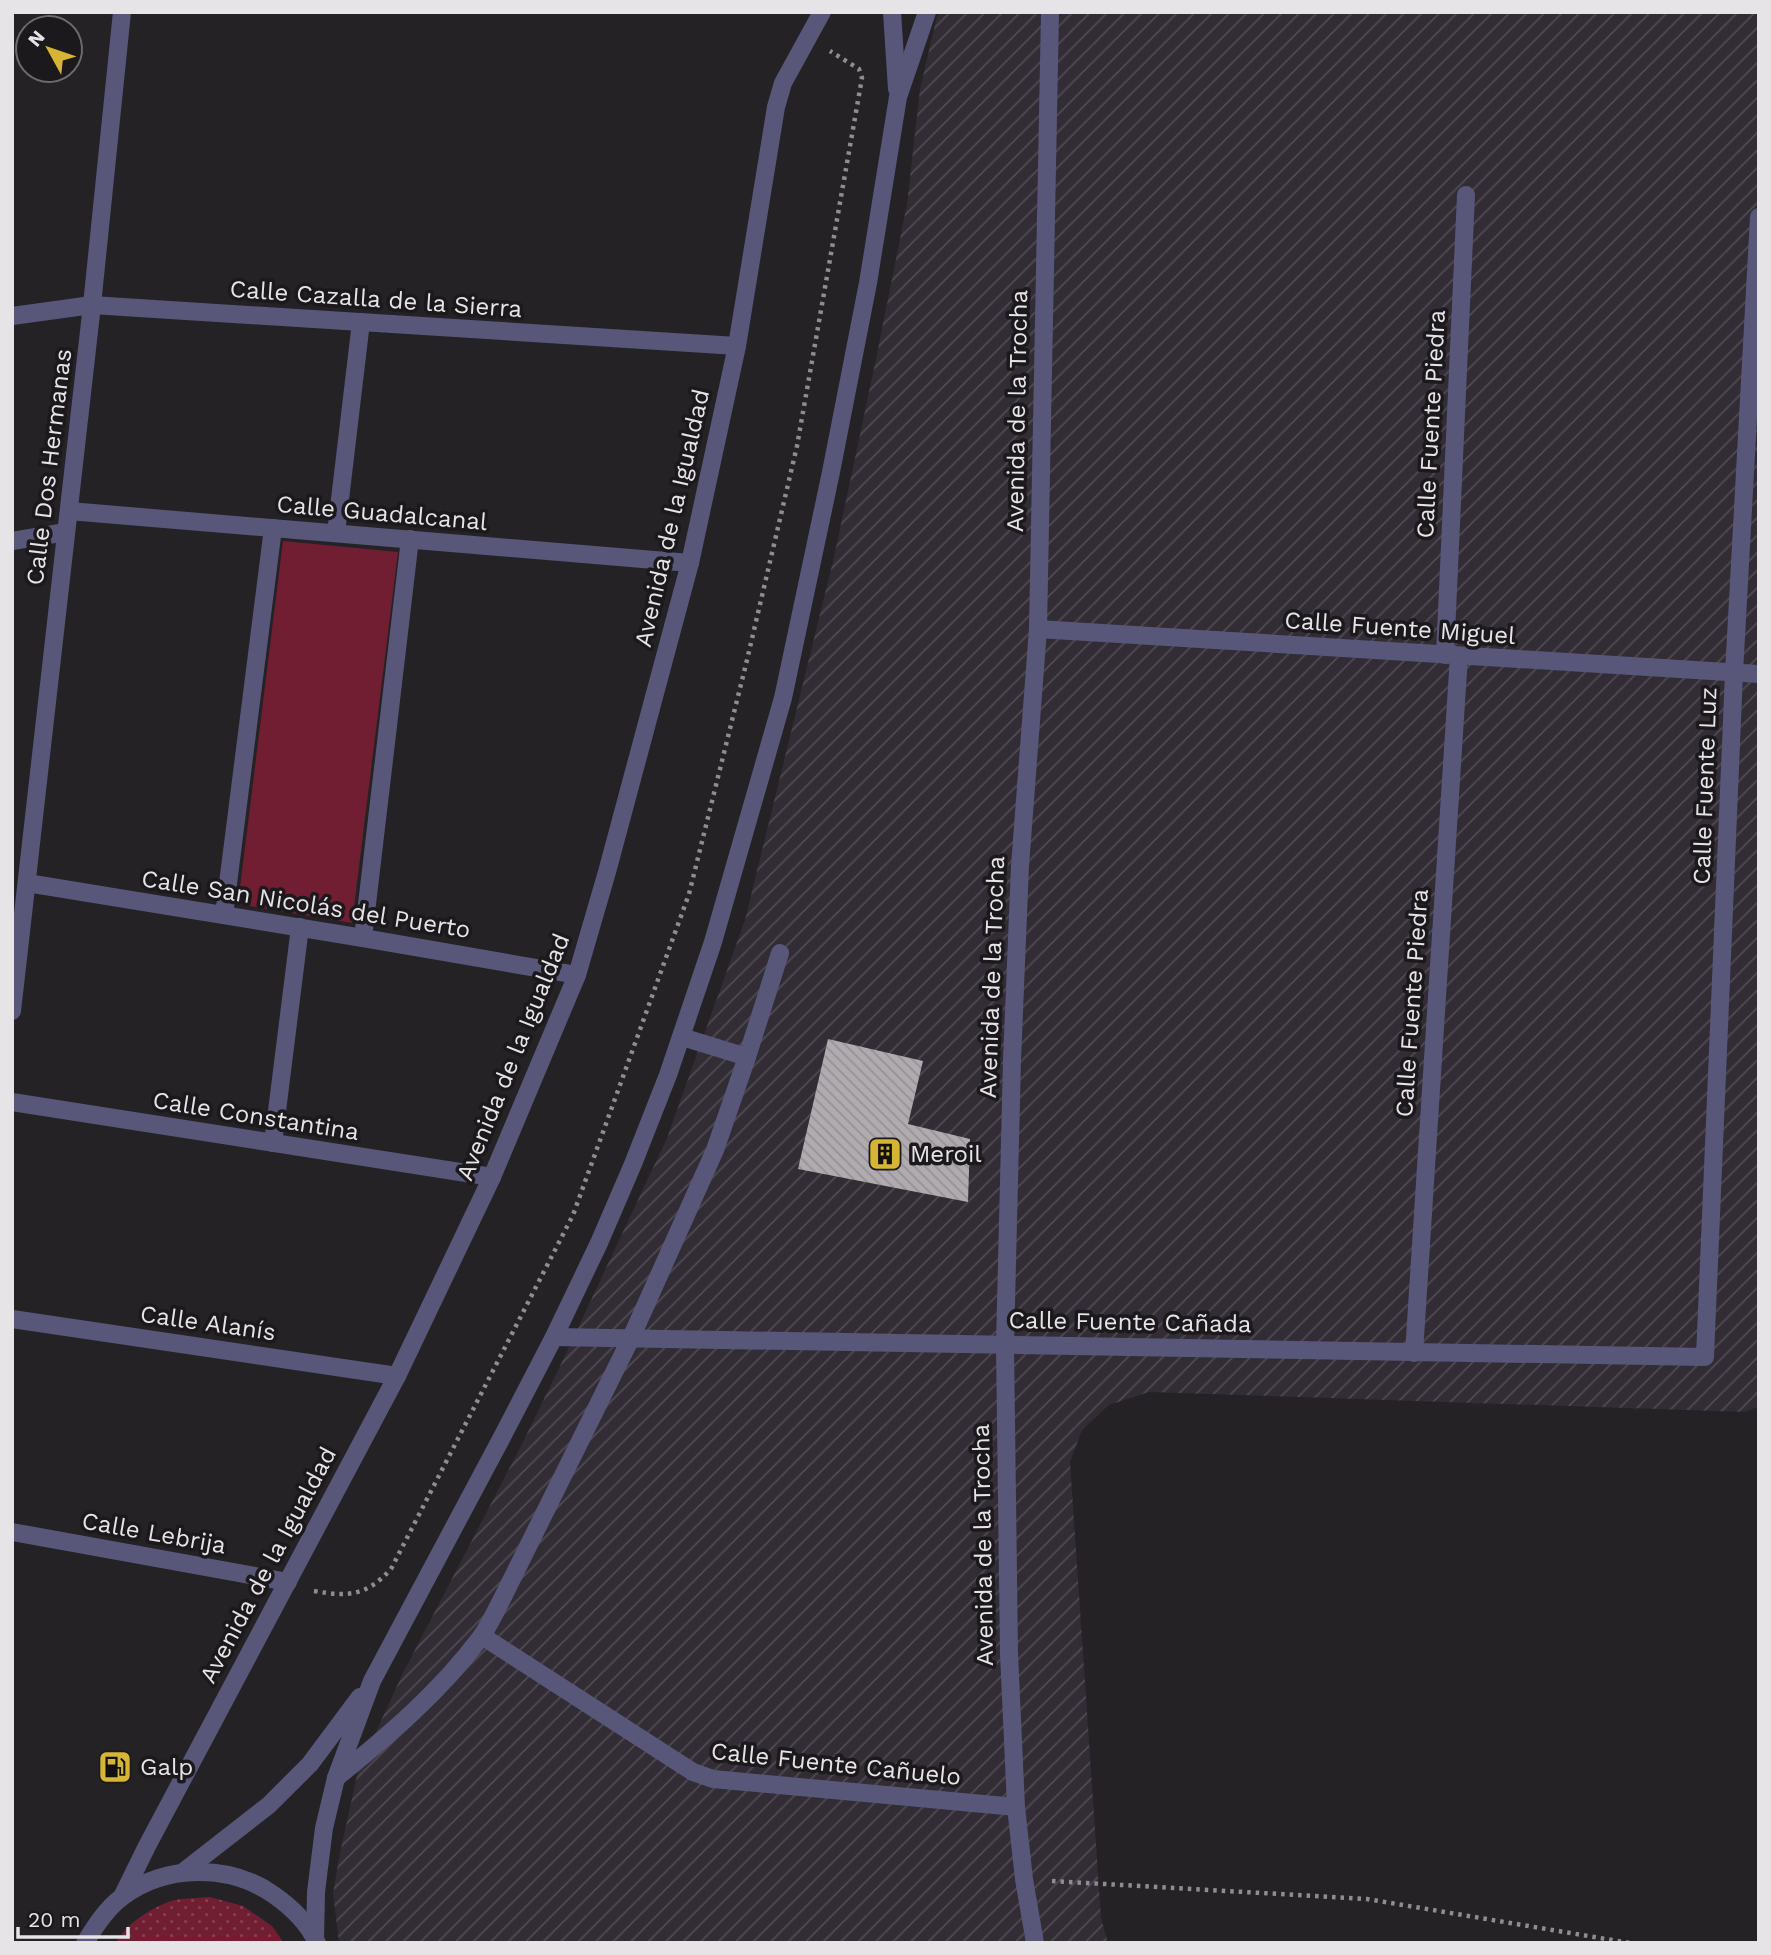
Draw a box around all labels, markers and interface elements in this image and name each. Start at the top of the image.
north arrow [14,14,84,84]
text: N [23,26,50,51]
street label: Calle Cazalla de la Sierra [229,275,523,323]
street label: Avenida de la Trocha [1001,290,1033,532]
street label: Calle Fuente Piedra [1411,309,1451,539]
street label: Calle Dos Hermanas [21,347,77,587]
street label: Avenida de la Igualdad [629,386,715,650]
street label: Calle Guadalcanal [276,490,489,536]
street label: Calle Fuente Miguel [1284,606,1517,650]
street label: Calle Fuente Luz [1688,687,1722,885]
street label: Avenida de la Trocha [974,855,1010,1099]
street label: Calle San Nicolás del Puerto [140,864,472,944]
street label: Calle Fuente Piedra [1390,888,1434,1118]
street label: Avenida de la Igualdad [451,930,575,1184]
street label: Calle Constantina [151,1086,361,1146]
building icon: Meroil [866,1135,904,1173]
place label: Meroil [910,1140,982,1168]
street label: Calle Alanís [138,1300,278,1346]
street label: Calle Fuente Cañada [1008,1306,1252,1338]
street label: Avenida de la Trocha [967,1424,999,1666]
street label: Avenida de la Igualdad [194,1442,342,1688]
street label: Calle Lebrija [80,1507,228,1559]
street label: Calle Fuente Cañuelo [710,1737,962,1791]
fuel station icon: Galp [96,1748,134,1786]
place label: Galp [140,1753,193,1781]
scale bar [18,1896,128,1940]
text: 20 m [28,1907,80,1932]

